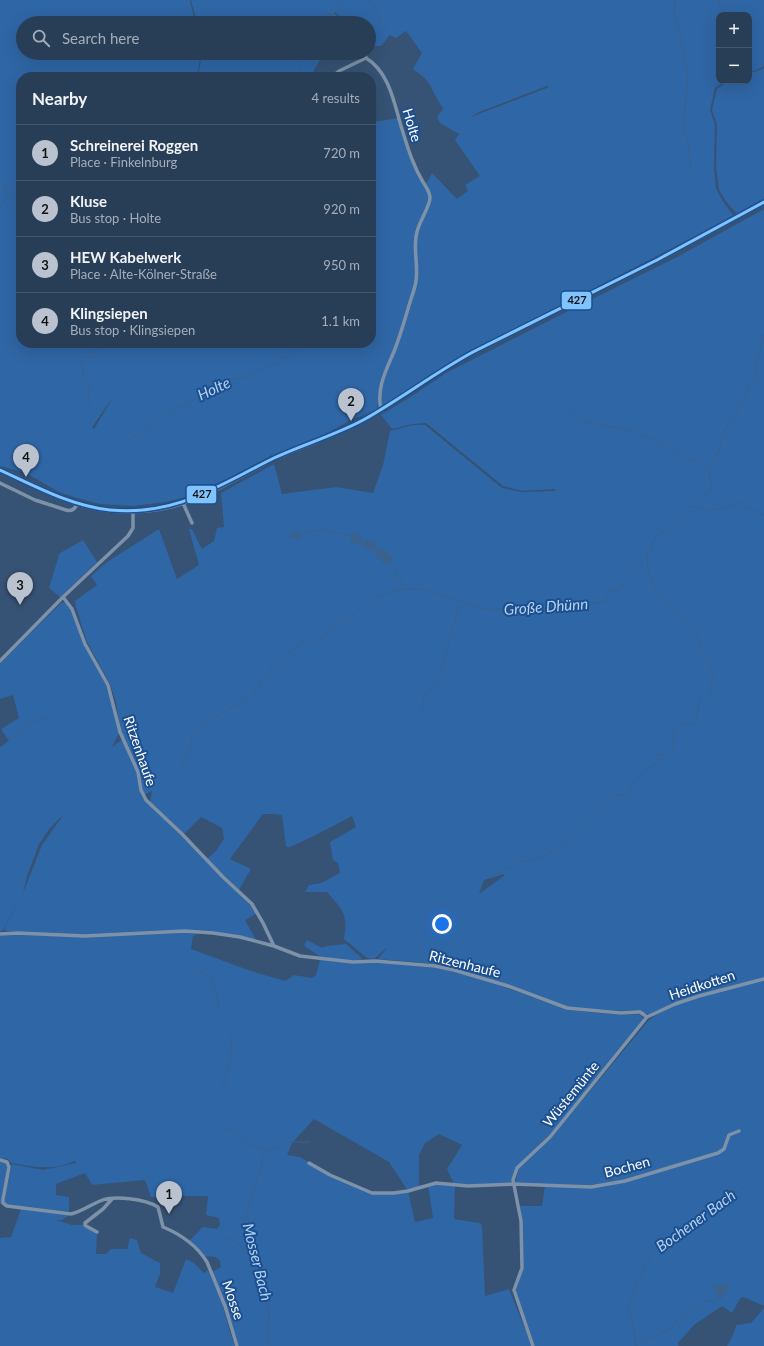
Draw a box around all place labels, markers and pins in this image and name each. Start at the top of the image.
pin: 2 [338,388,364,421]
pin: 4 [13,444,39,477]
pin: 3 [7,572,33,605]
pin: 1 [156,1181,182,1214]

